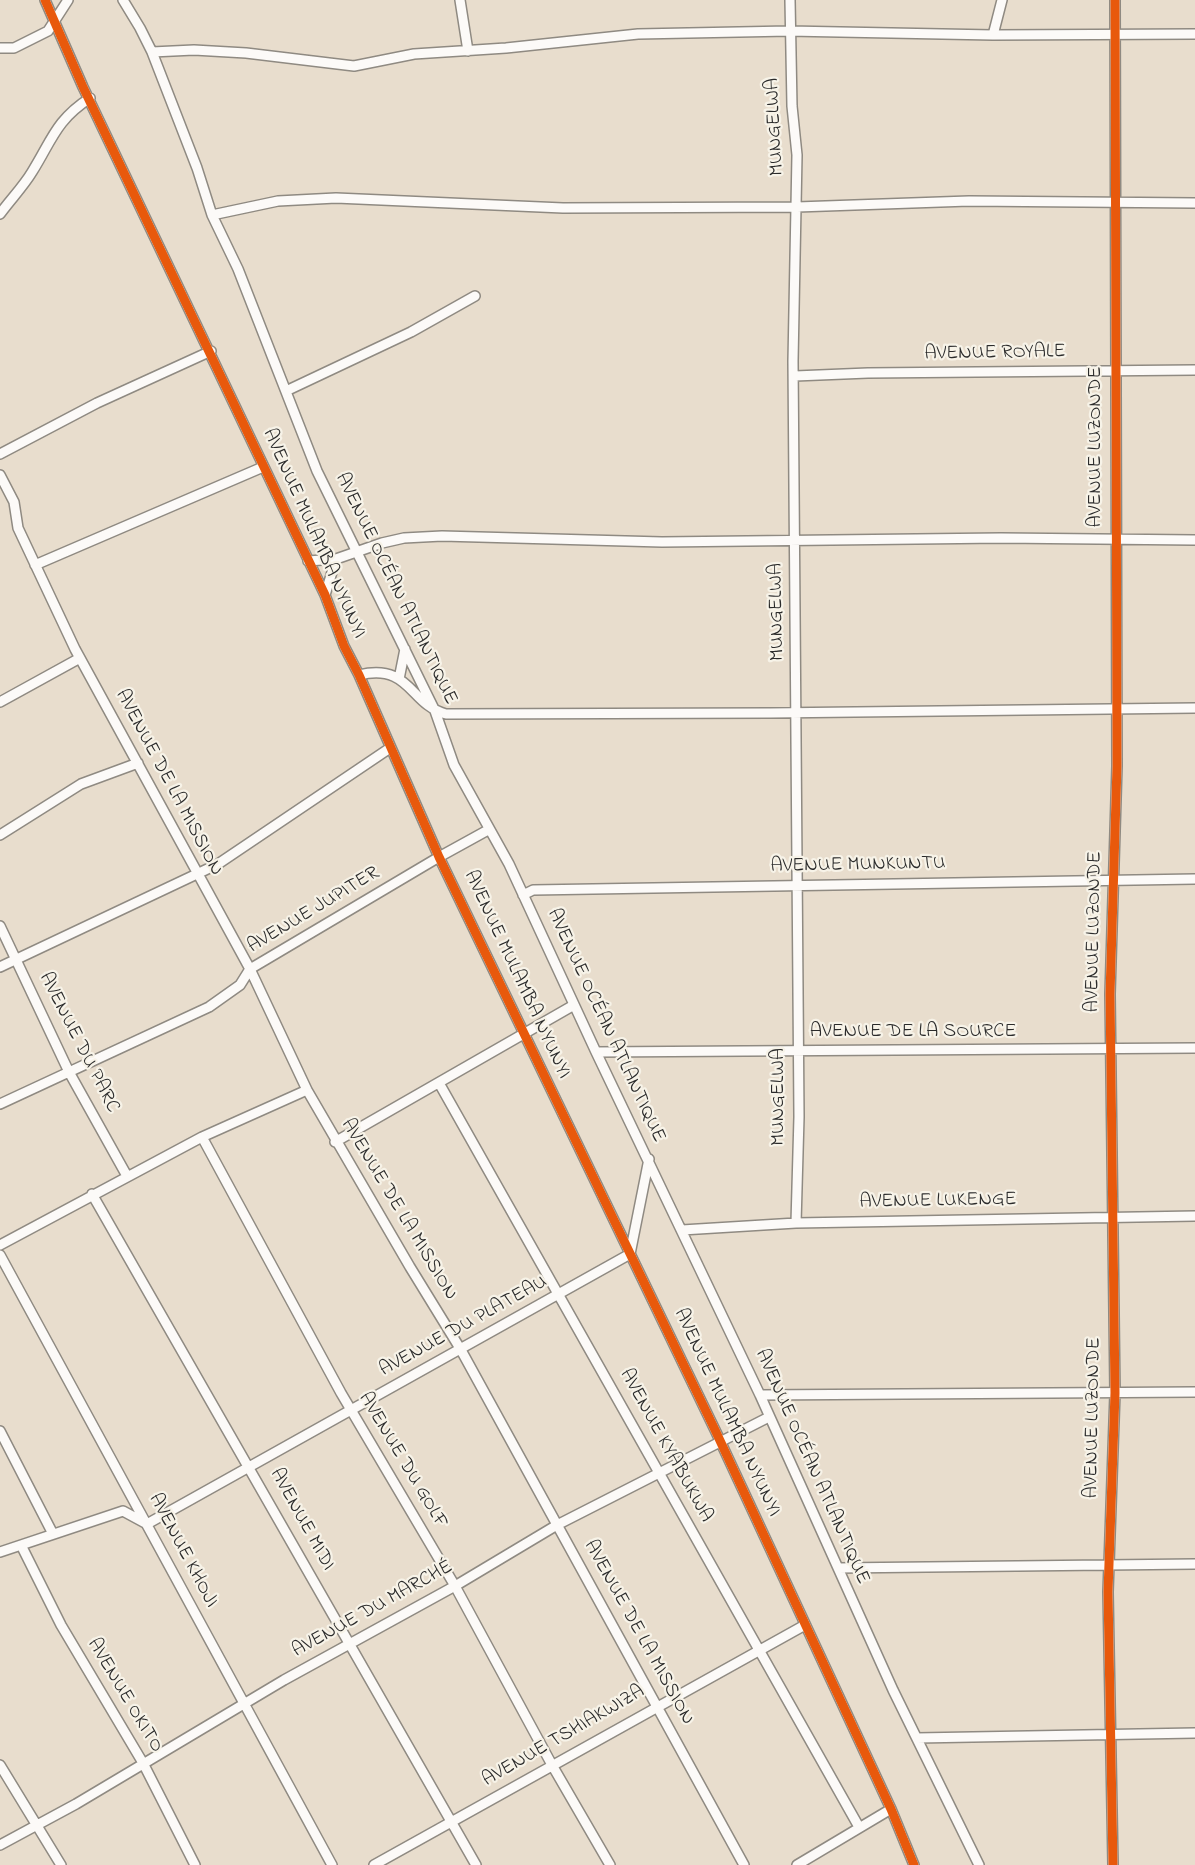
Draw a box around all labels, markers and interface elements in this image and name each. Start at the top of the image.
street label: MUNGELWA [761,77,791,177]
street label: AVENUE ROYALE [924,341,1066,367]
street label: AVENUE LUZONDE [1085,366,1109,528]
street label: AVENUE MULAMBA NYUNYI [256,425,370,643]
street label: AVENUE OCÉAN ATLANTIQUE [328,469,462,709]
street label: MUNGELWA [765,563,791,661]
street label: AVENUE DE LA MISSION [109,686,227,880]
street label: AVENUE LUZONDE [1082,851,1108,1013]
street label: AVENUE MUNKUNTU [770,852,946,880]
street label: AVENUE JUPITER [244,862,384,960]
street label: AVENUE MULAMBA NYUNYI [457,867,575,1083]
street label: AVENUE OCÉAN ATLANTIQUE [540,905,670,1147]
street label: AVENUE DU PARC [32,969,124,1117]
street label: AVENUE DE LA SOURCE [810,1021,1016,1045]
street label: MUNGELWA [768,1048,792,1146]
street label: AVENUE DE LA MISSION [334,1115,462,1305]
street label: AVENUE LUKENGE [859,1189,1017,1215]
street label: AVENUE DU PLATEAU [376,1271,552,1383]
street label: AVENUE MULAMBA NYUNYI [667,1305,785,1521]
street label: AVENUE LUZONDE [1081,1337,1107,1499]
street label: AVENUE OCÉAN ATLANTIQUE [748,1346,874,1588]
street label: AVENUE KYABUKWA [613,1365,717,1527]
street label: AVENUE DU GOLF [352,1388,452,1534]
street label: AVENUE MIDI [263,1465,339,1575]
street label: AVENUE KHOJI [142,1490,222,1612]
street label: AVENUE DE LA MISSION [577,1536,699,1730]
street label: AVENUE DU MARCHÉ [289,1556,457,1664]
street label: AVENUE OKITO [80,1634,168,1758]
street label: AVENUE TSHIAKWIZA [478,1681,650,1793]

